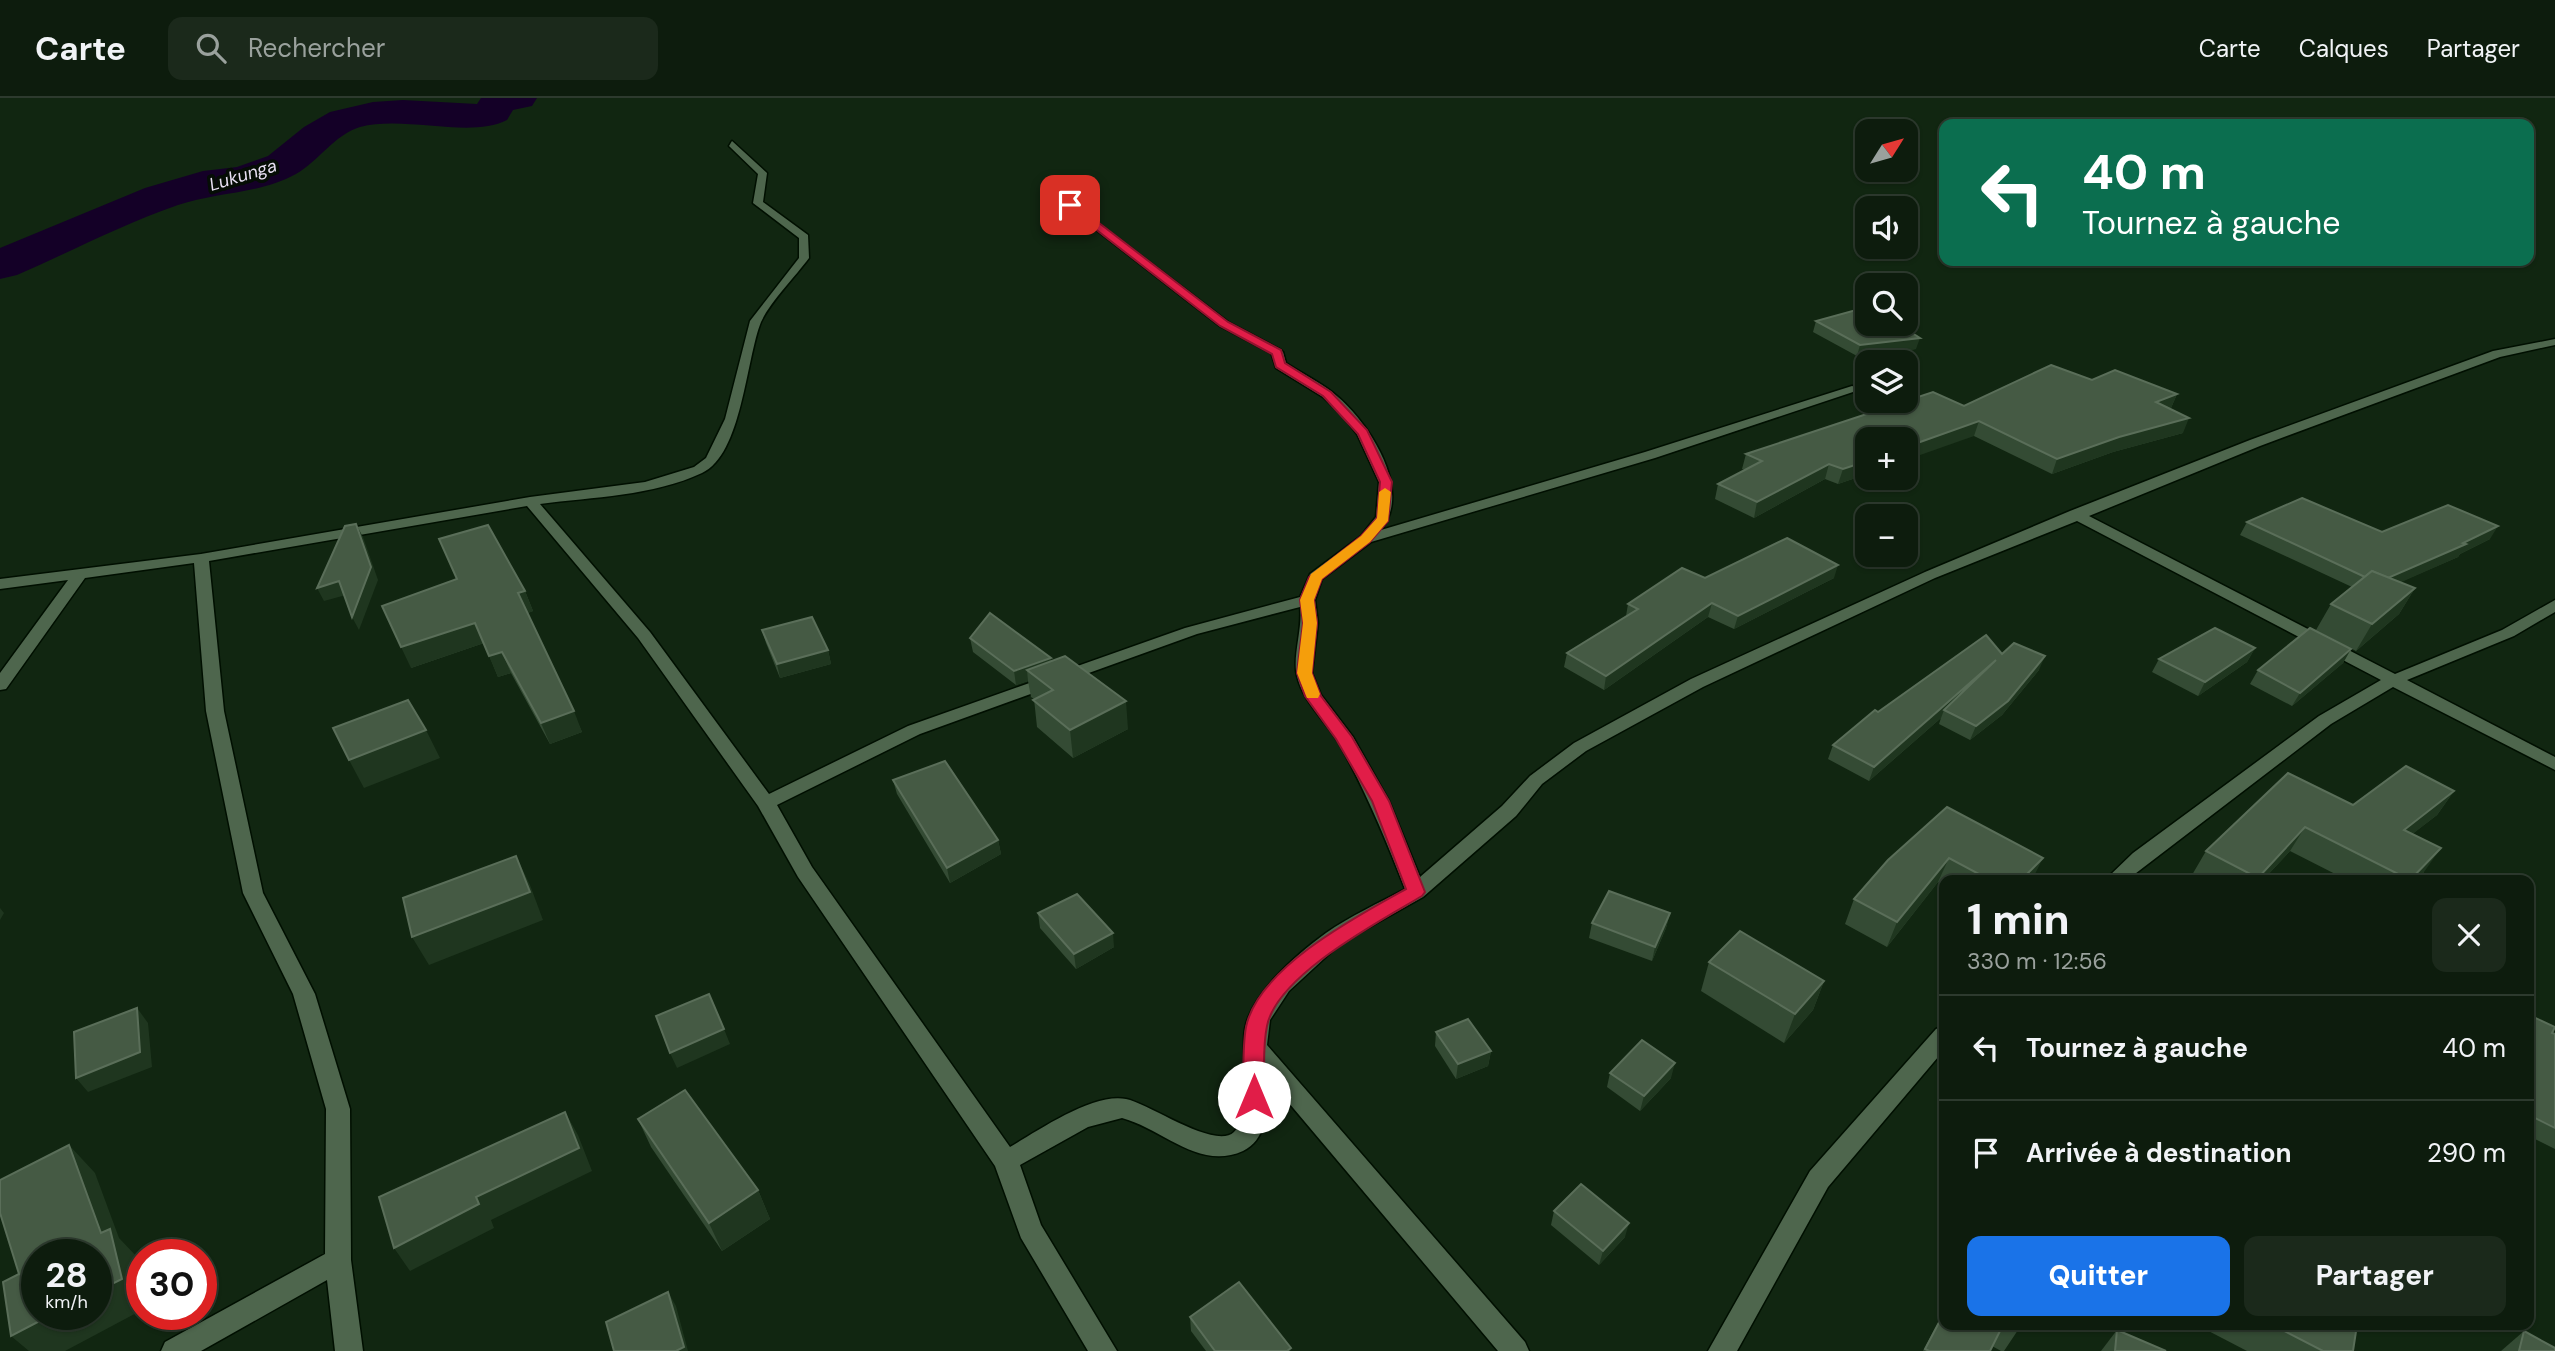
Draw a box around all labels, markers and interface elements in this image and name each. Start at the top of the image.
search box [168,17,658,80]
text: Carte [35,27,126,70]
icon: search [192,29,230,67]
text: Rechercher [248,31,385,65]
text: Carte [2199,33,2261,64]
text: Calques [2299,33,2389,64]
text: Partager [2427,33,2520,64]
north arrow [1855,119,1918,182]
map controls [1855,119,1918,567]
text: 40 m [2082,140,2206,204]
icon: left [1967,147,2058,238]
water label: Lukunga [206,153,280,197]
pin [1040,175,1100,235]
icon: arrive [1051,186,1089,224]
button: sound [1855,196,1918,259]
text: Tournez à gauche [2082,202,2340,244]
button: search [1855,273,1918,336]
button: layers [1855,350,1918,413]
button: + [1855,427,1918,490]
button: − [1855,504,1918,567]
text: 1 min [1967,892,2070,947]
button: close [2432,898,2506,972]
text: 330 m · 12:56 [1967,946,2107,976]
icon: left [1967,1029,2005,1067]
text: Tournez à gauche [2026,1031,2248,1065]
text: 40 m [2442,1031,2506,1065]
position arrow [1217,1060,1291,1134]
icon: arrive [1967,1134,2005,1172]
text: Arrivée à destination [2026,1136,2292,1170]
text: 290 m [2427,1136,2506,1170]
button: Quitter [1967,1236,2230,1316]
button: Partager [2244,1236,2506,1316]
speed limit sign: 30 [126,1239,217,1330]
text: 28 [45,1252,88,1298]
text: km/h [45,1290,88,1314]

